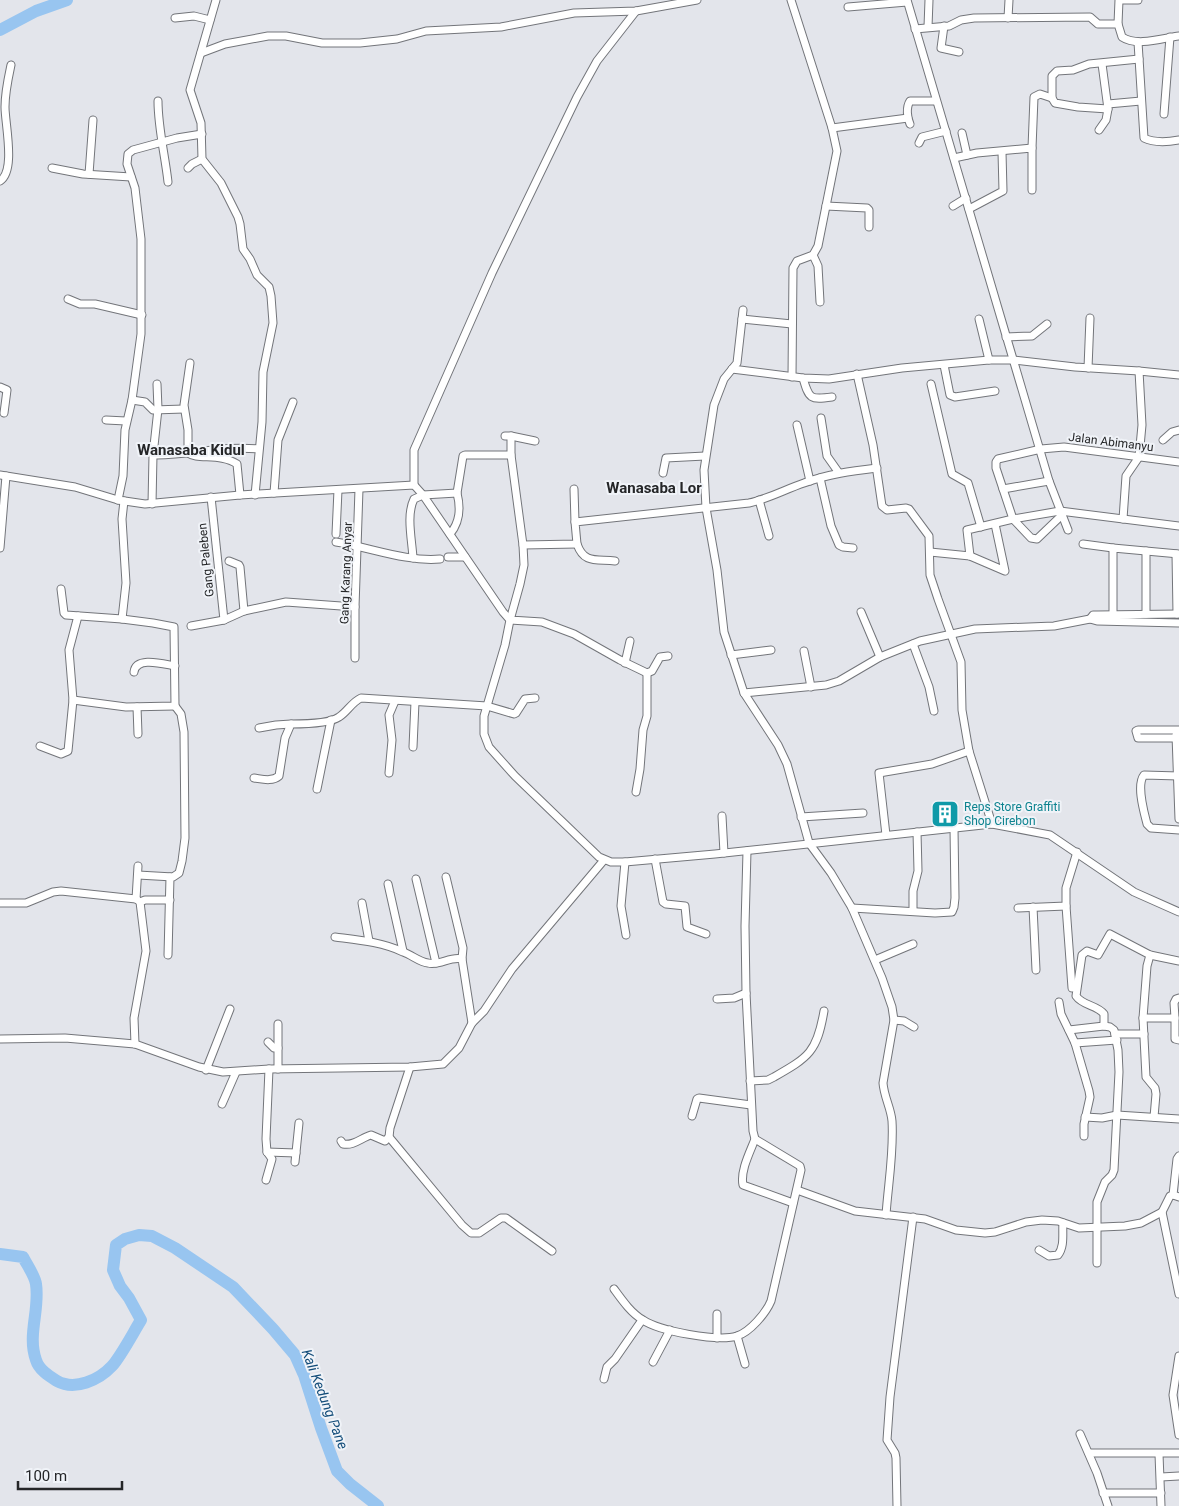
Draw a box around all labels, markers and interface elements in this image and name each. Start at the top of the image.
street label: Jalan Abimanyu [1068,430,1154,454]
district label: Wanasaba Kidul [137,441,245,459]
district label: Wanasaba Lor [606,479,702,497]
street label: Gang Paleben [195,522,217,598]
street label: Gang Karang Anyar [337,522,355,624]
building icon: Reps Store Graffiti Shop Cirebon [930,799,960,829]
place label: Reps Store Graffiti Shop Cirebon [964,800,1060,828]
water label: Kali Kedung Pane [299,1347,351,1451]
scale bar [18,1458,121,1490]
text: 100 m [25,1467,67,1485]

